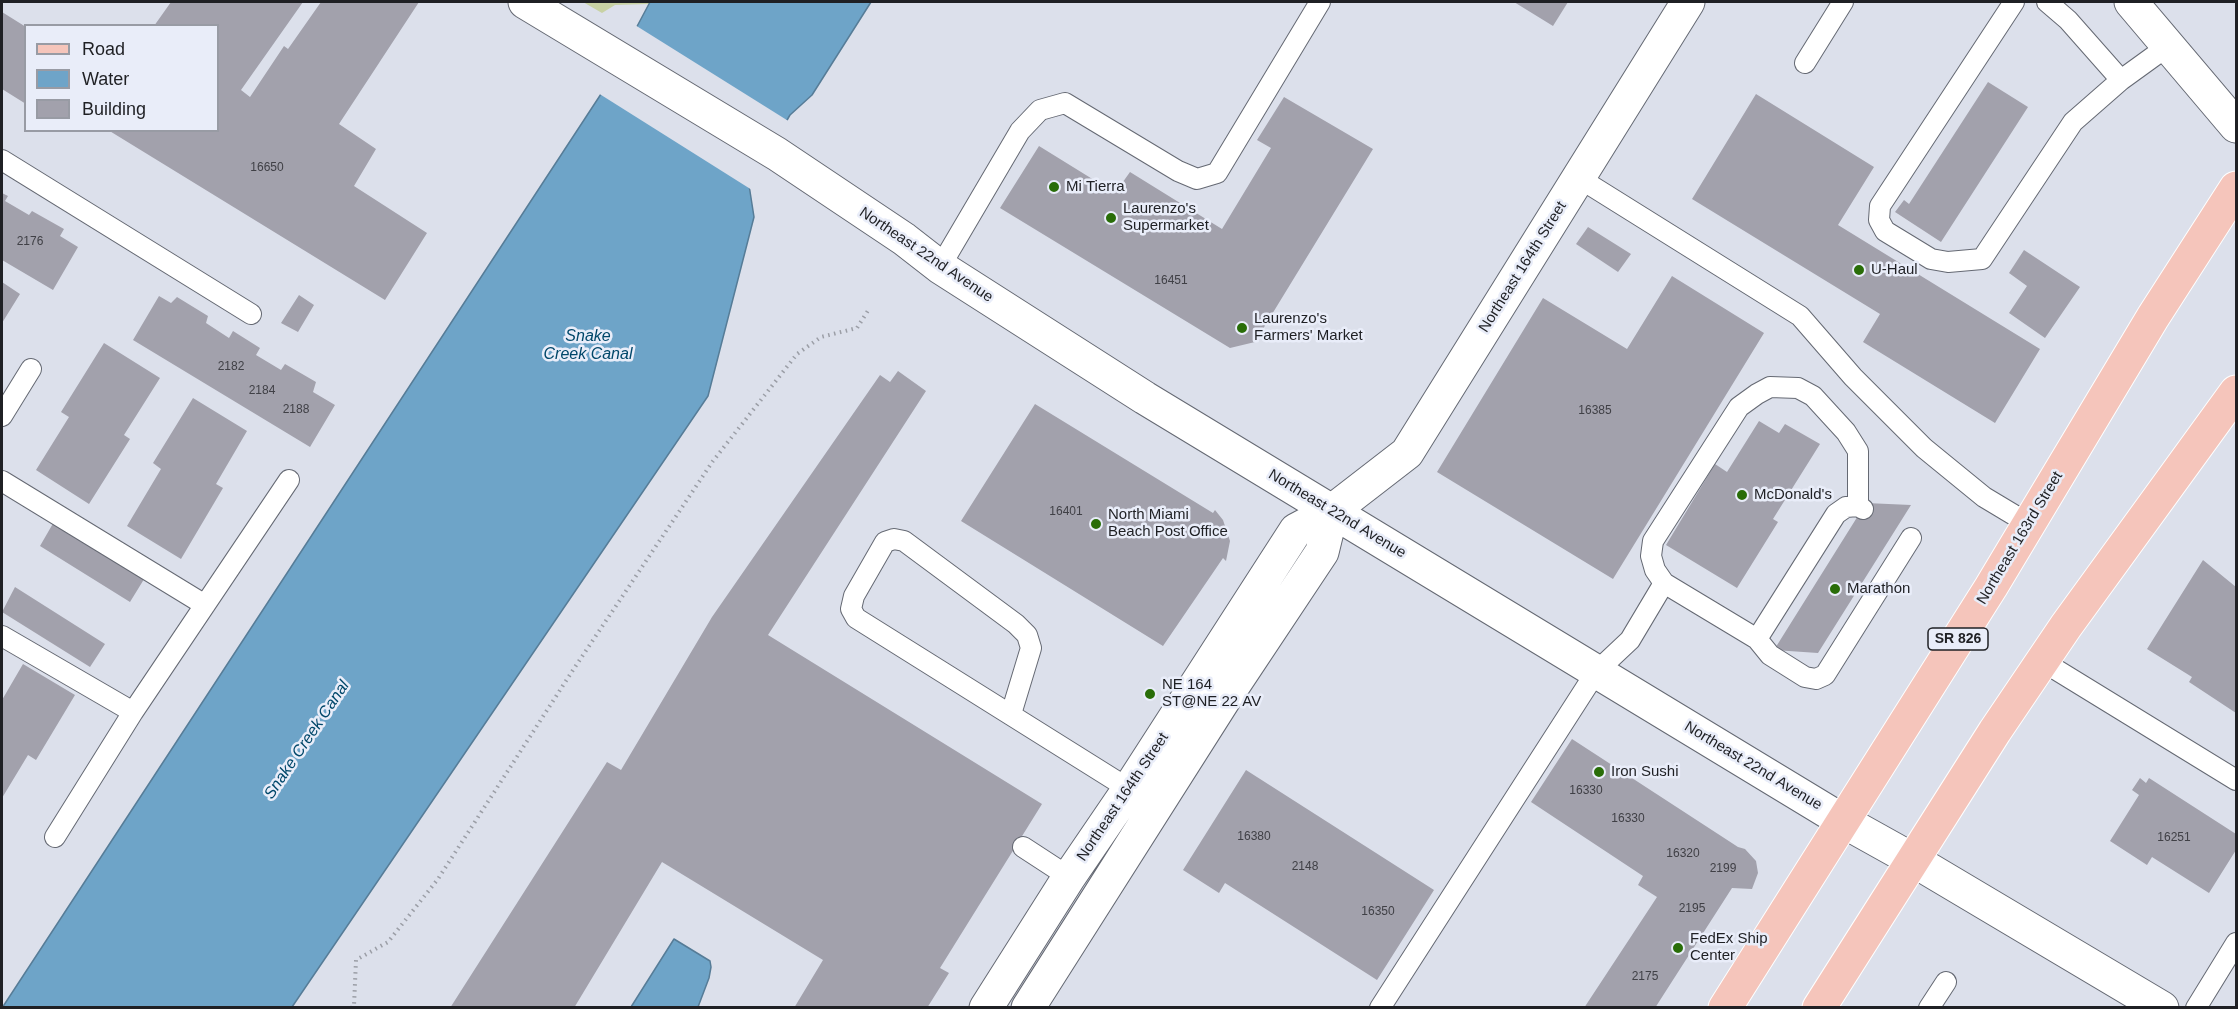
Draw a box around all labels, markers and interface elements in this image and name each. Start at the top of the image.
legend [24,24,219,132]
text: Road [82,39,125,59]
text: Water [82,69,129,89]
text: Building [82,99,146,119]
house number: 16650 [250,161,284,175]
place label: Mi Tierra [1066,178,1125,196]
marker: Mi Tierra [1047,180,1061,194]
street label: Northeast 164th Street [1475,198,1571,336]
place label: Laurenzo's Supermarket [1123,200,1209,235]
street label: Northeast 22nd Avenue [856,204,996,306]
marker: Laurenzo's Supermarket [1104,211,1118,225]
house number: 2176 [17,235,43,249]
place label: U-Haul [1871,261,1918,279]
marker: U-Haul [1852,263,1866,277]
house number: 16451 [1154,274,1188,288]
place label: Laurenzo's Farmers' Market [1254,310,1363,345]
marker: Laurenzo's Farmers' Market [1235,321,1249,335]
water label: Snake Creek Canal [544,327,632,365]
house number: 2182 [218,360,244,374]
house number: 2184 [249,384,275,398]
house number: 2188 [283,403,309,417]
house number: 16385 [1578,404,1612,418]
street label: Northeast 22nd Avenue [1265,466,1409,562]
street label: Northeast 163rd Street [1973,468,2067,608]
place label: McDonald's [1754,486,1832,504]
marker: McDonald's [1735,488,1749,502]
house number: 16401 [1049,505,1083,519]
place label: North Miami Beach Post Office [1108,506,1228,541]
marker: North Miami Beach Post Office [1089,517,1103,531]
place label: Marathon [1847,580,1910,598]
marker: Marathon [1828,582,1842,596]
road number: SR 826 [1928,628,1988,650]
place label: NE 164 ST@NE 22 AV [1162,676,1261,711]
water label: Snake Creek Canal [260,677,354,803]
marker: NE 164 ST@NE 22 AV [1143,687,1157,701]
street label: Northeast 22nd Avenue [1681,718,1825,814]
street label: Northeast 164th Street [1073,729,1173,865]
place label: Iron Sushi [1611,763,1679,781]
marker: Iron Sushi [1592,765,1606,779]
house number: 16330 [1569,784,1603,798]
house number: 16330 [1611,812,1645,826]
house number: 16380 [1237,830,1271,844]
house number: 16251 [2157,831,2191,845]
house number: 16320 [1666,847,1700,861]
house number: 2148 [1292,860,1318,874]
house number: 2199 [1710,862,1736,876]
house number: 2195 [1679,902,1705,916]
house number: 16350 [1361,905,1395,919]
place label: FedEx Ship Center [1690,930,1768,965]
marker: FedEx Ship Center [1671,941,1685,955]
house number: 2175 [1632,970,1658,984]

